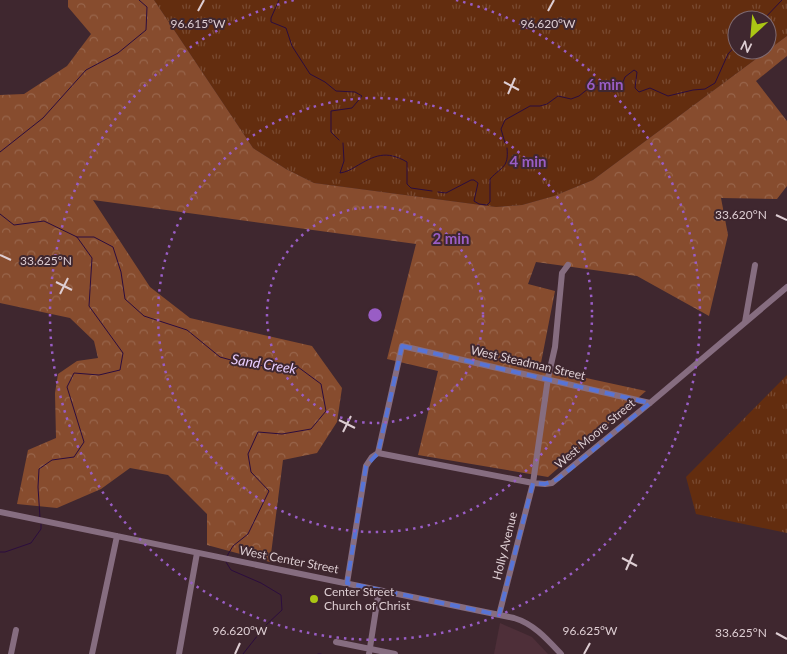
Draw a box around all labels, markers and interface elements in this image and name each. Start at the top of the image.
north arrow [727,10,777,60]
text: 96.615°W [170,16,226,31]
text: 96.620°W [520,16,576,31]
text: N [738,37,755,57]
text: 6 min [586,75,624,93]
text: 4 min [509,152,547,170]
text: 33.620°N [715,207,767,222]
text: 2 min [432,229,470,247]
text: 33.625°N [20,253,72,268]
centre of rings [366,306,384,324]
street label: West Steadman Street [469,342,588,383]
water label: Sand Creek [230,350,298,377]
street label: West Moore Street [551,395,638,472]
street label: Holly Avenue [489,510,520,582]
street label: West Center Street [238,543,341,577]
place label: Center Street Church of Christ [324,584,411,613]
marker: Center Street Church of Christ [308,593,320,605]
text: 96.620°W [212,623,268,638]
text: 96.625°W [562,623,618,638]
text: 33.625°N [715,625,767,640]

